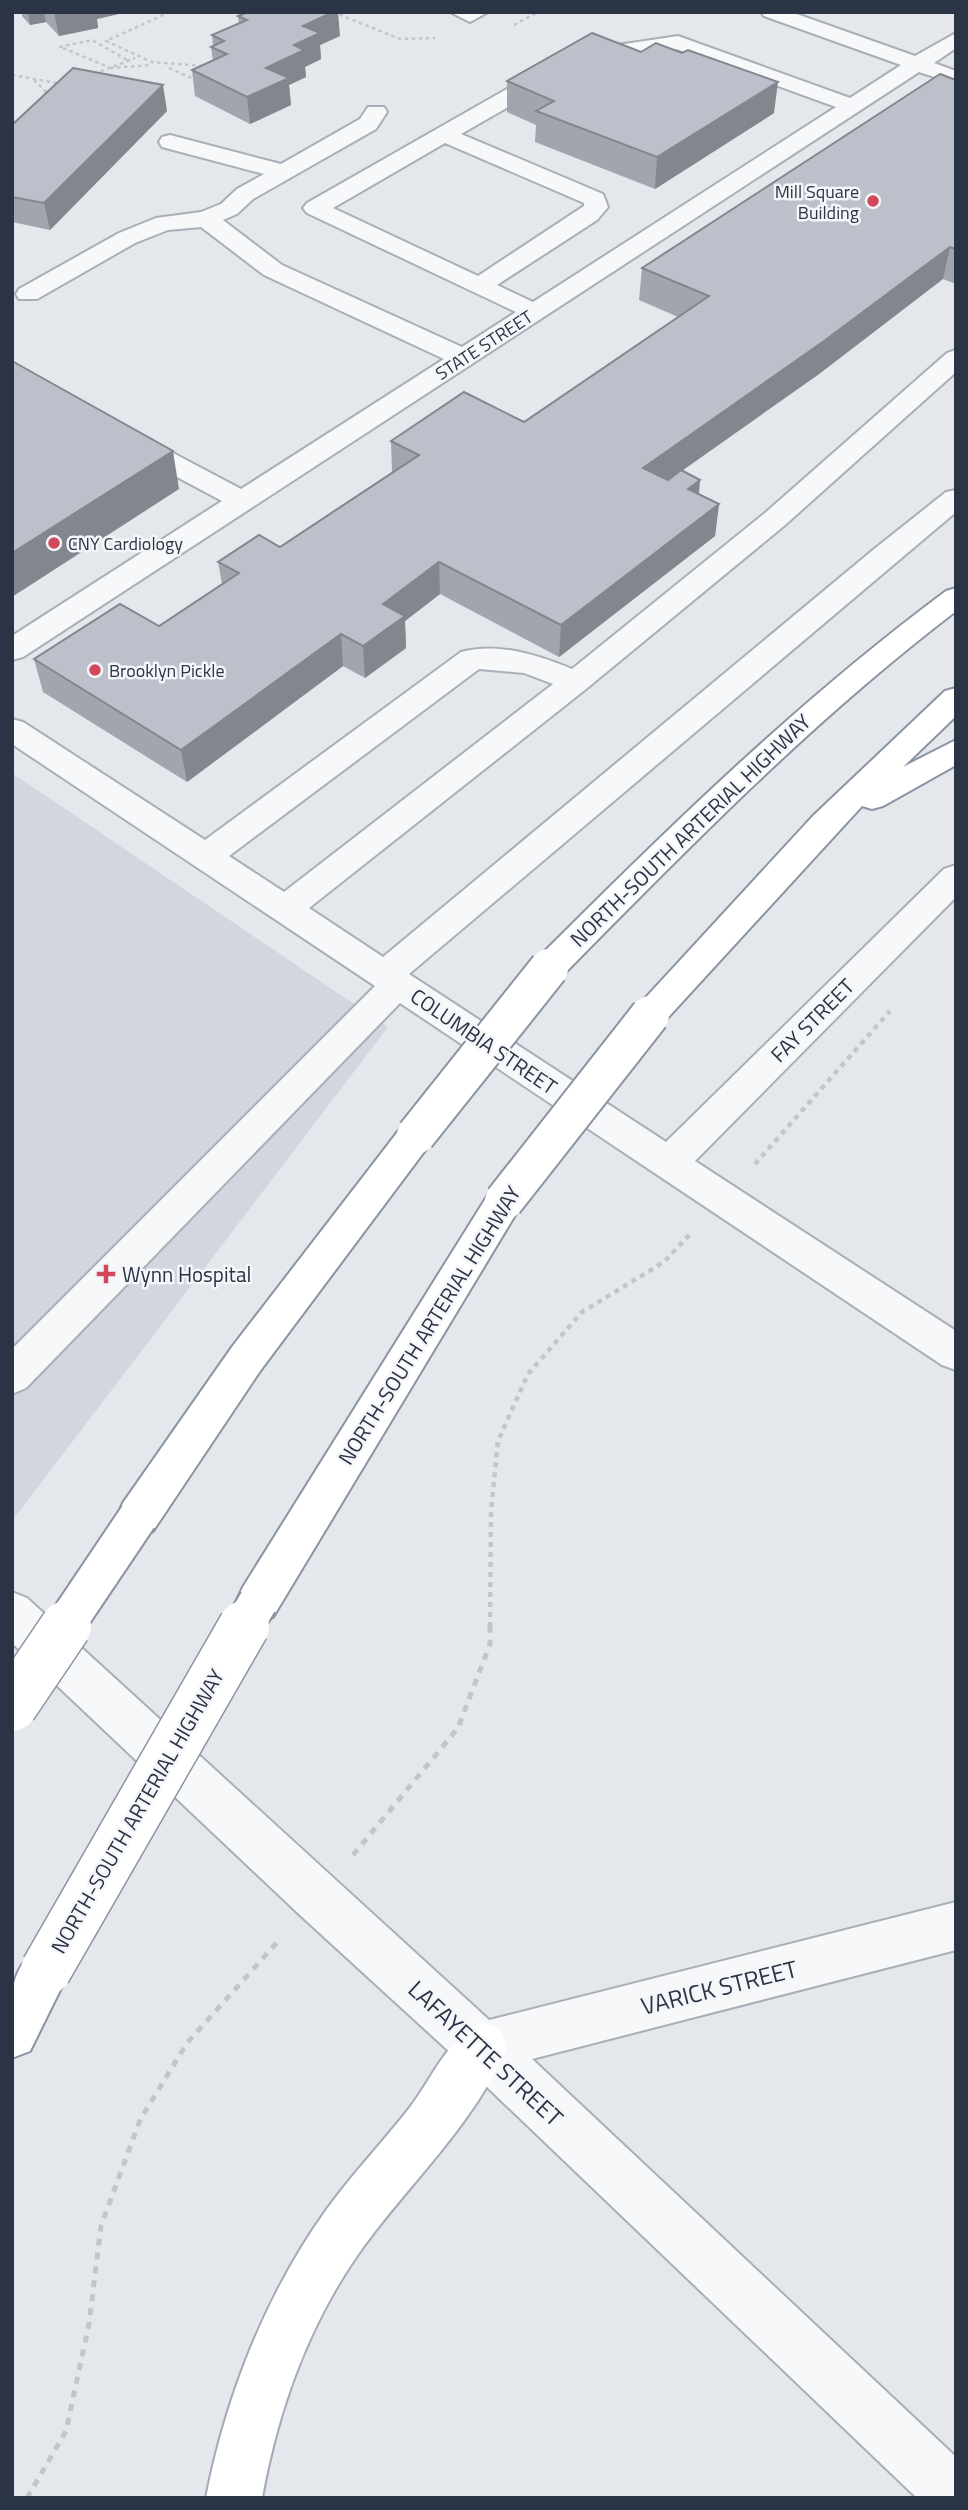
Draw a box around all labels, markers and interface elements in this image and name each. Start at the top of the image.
place label: Mill Square Building [775,178,859,226]
marker: Mill Square Building [865,193,881,209]
street label: STATE STREET [430,303,538,387]
place label: CNY Cardiology [68,530,183,557]
marker: CNY Cardiology [46,535,62,551]
place label: Brooklyn Pickle [109,657,225,684]
marker: Brooklyn Pickle [87,662,103,678]
street label: NORTH-SOUTH ARTERIAL HIGHWAY [562,706,818,954]
street label: FAY STREET [763,971,861,1069]
street label: COLUMBIA STREET [404,980,564,1102]
street label: NORTH-SOUTH ARTERIAL HIGHWAY [330,1179,529,1471]
place label: Wynn Hospital [122,1258,251,1290]
marker: Wynn Hospital [96,1264,116,1284]
street label: NORTH-SOUTH ARTERIAL HIGHWAY [42,1662,232,1959]
street label: VARICK STREET [637,1950,801,2024]
street label: LAFAYETTE STREET [400,1972,572,2135]

